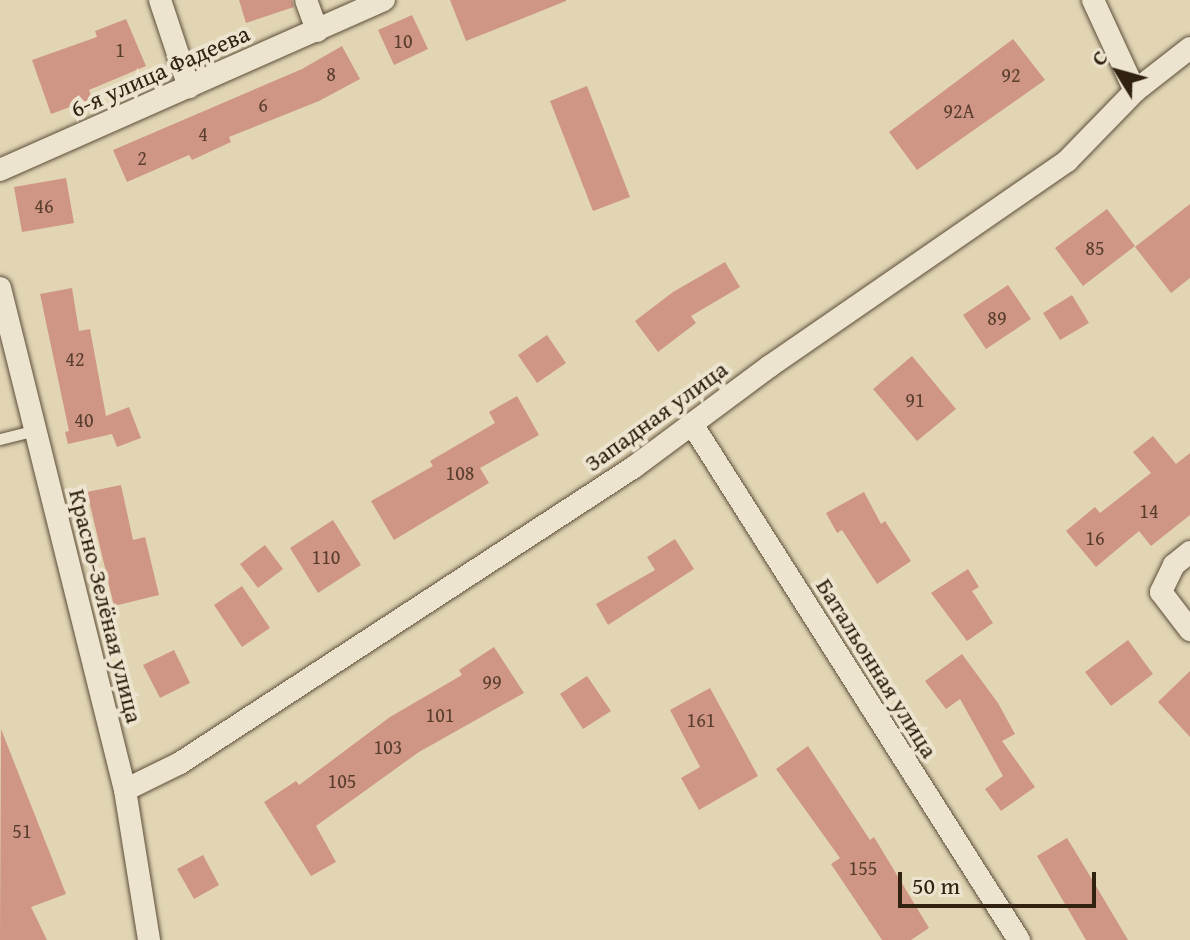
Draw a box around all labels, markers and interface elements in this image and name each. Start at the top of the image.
street label: 6-я улица Фадеева [66,19,254,123]
house number: 10 [393,28,413,52]
north arrow [1078,32,1158,112]
house number: 1 [115,37,125,61]
text: С [1082,43,1115,72]
house number: 8 [326,61,336,85]
house number: 92 [1001,62,1021,86]
house number: 6 [258,92,268,116]
house number: 92А [943,98,975,122]
house number: 4 [198,121,208,145]
house number: 2 [137,145,147,169]
house number: 46 [34,193,54,217]
house number: 85 [1085,235,1105,259]
house number: 89 [987,305,1007,329]
house number: 42 [65,346,85,370]
street label: Западная улица [579,355,733,477]
house number: 91 [905,387,925,411]
house number: 40 [74,407,94,431]
house number: 108 [446,460,474,484]
street label: Красно-Зелёная улица [63,486,149,726]
house number: 14 [1139,498,1159,522]
house number: 16 [1085,525,1105,549]
house number: 110 [312,544,340,568]
street label: Батальонная улица [810,573,944,763]
house number: 99 [482,669,502,693]
house number: 101 [426,702,454,726]
house number: 161 [687,707,715,731]
house number: 103 [374,734,402,758]
house number: 105 [328,768,356,792]
house number: 51 [12,818,32,842]
house number: 155 [849,855,877,879]
scale bar [902,856,1100,906]
text: 50 m [912,868,960,903]

